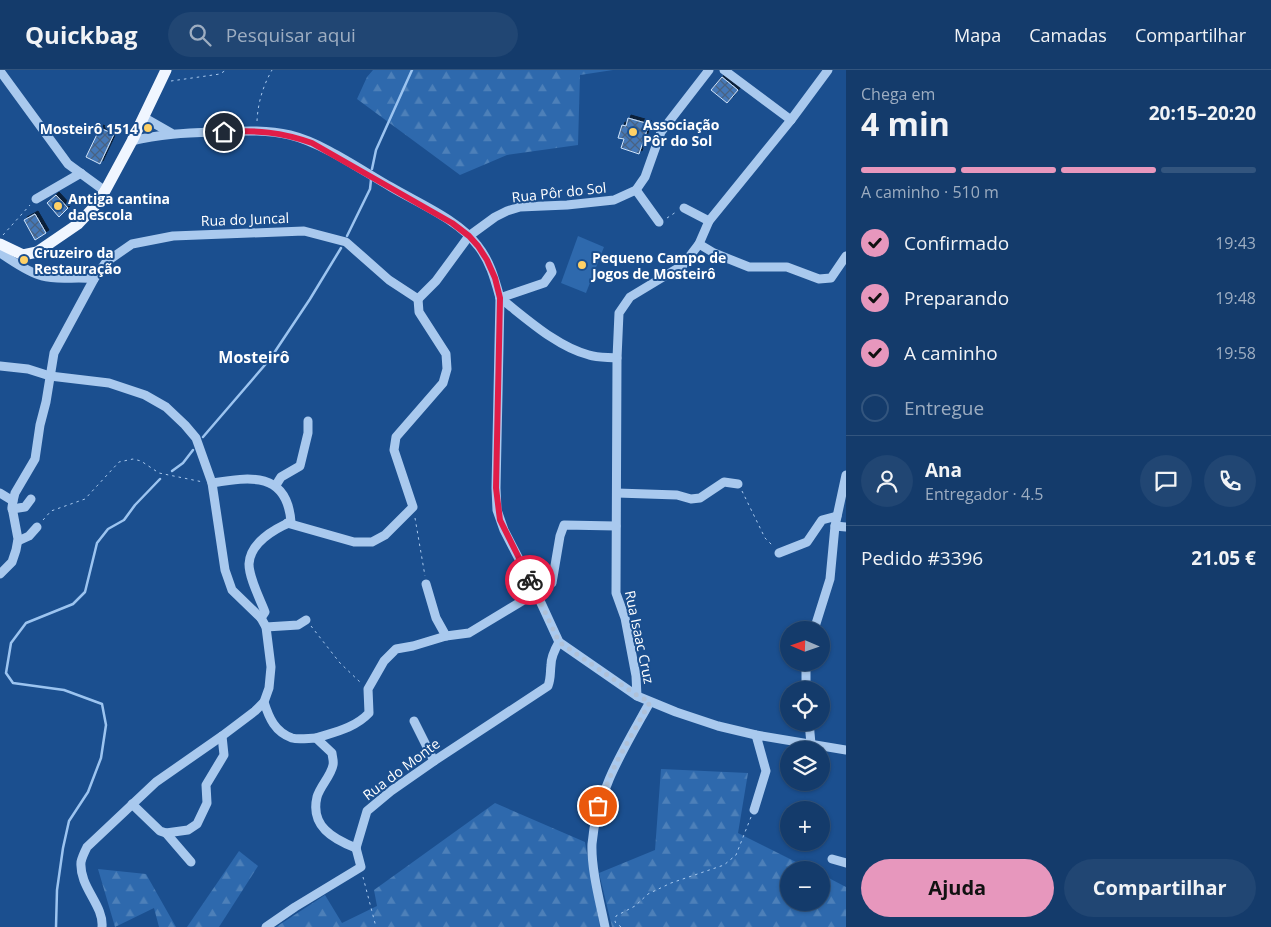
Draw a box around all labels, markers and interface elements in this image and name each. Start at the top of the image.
search box [168,12,518,57]
text: Quickbag [25,18,138,51]
icon: search [186,21,214,49]
text: Pesquisar aqui [226,22,356,48]
text: Mapa [954,23,1001,47]
text: Camadas [1029,23,1107,47]
text: Compartilhar [1135,23,1246,47]
text: Chega em [861,83,935,105]
text: 20:15–20:20 [1149,100,1256,126]
text: 4 min [861,102,950,145]
pin [203,111,245,153]
place label: Associação Pôr do Sol [643,115,720,150]
icon: home [210,118,238,146]
place label: Mosteirô 1514 [40,119,138,138]
marker: Mosteirô 1514 [142,122,154,134]
marker: Associação Pôr do Sol [627,126,639,138]
street label: Rua Pôr do Sol [511,178,607,206]
text: A caminho · 510 m [861,181,999,203]
place label: Antiga cantina da escola [68,189,170,224]
marker: Antiga cantina da escola [52,200,64,212]
street label: Rua do Juncal [201,208,289,230]
icon: check [861,229,889,257]
text: Confirmado [904,230,1009,256]
text: 19:43 [1215,232,1256,254]
place label: Cruzeiro da Restauração [34,243,122,278]
place label: Pequeno Campo de Jogos de Mosteirô [590,248,726,283]
marker: Cruzeiro da Restauração [18,254,30,266]
marker: Pequeno Campo de Jogos de Mosteirô [576,259,588,271]
icon: check [861,284,889,312]
text: Preparando [904,285,1009,311]
text: 19:48 [1215,287,1256,309]
icon: check [861,339,889,367]
text: A caminho [904,340,998,366]
text: 19:58 [1215,342,1256,364]
district label: Mosteirô [218,346,290,368]
text: Entregue [904,395,984,421]
button: person [861,455,913,507]
button: chat [1140,455,1192,507]
button: phone [1204,455,1256,507]
text: Ana [925,457,962,483]
text: Entregador · 4.5 [925,483,1043,505]
text: Pedido #3396 [861,545,983,571]
text: 21.05 € [1191,545,1256,571]
courier [505,555,555,605]
icon: bike [516,566,544,594]
street label: Rua Isaac Cruz [621,589,659,686]
north arrow [780,621,830,671]
map controls [780,621,830,911]
button: locate [780,681,830,731]
street label: Rua do Monte [359,734,443,804]
button: layers [780,741,830,791]
pin [577,785,619,827]
icon: bag [584,792,612,820]
button: + [780,801,830,851]
button: Ajuda [861,859,1054,917]
button: Compartilhar [1064,859,1256,917]
button: − [780,861,830,911]

